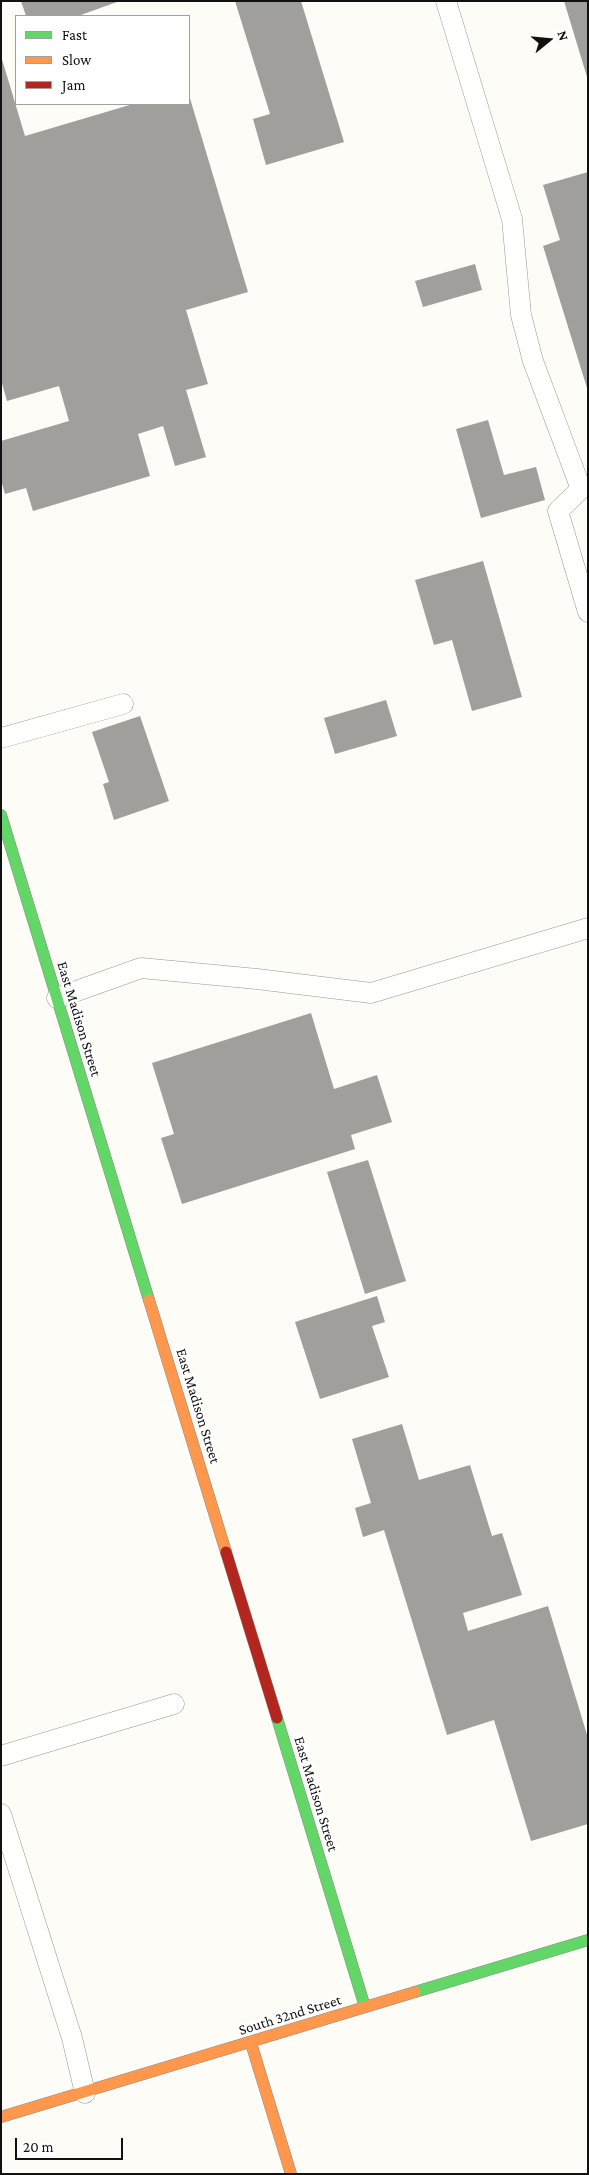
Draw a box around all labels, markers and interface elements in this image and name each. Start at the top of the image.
legend [15,15,190,105]
north arrow [524,15,574,65]
text: Fast [62,27,87,43]
text: N [554,29,572,43]
text: Slow [62,52,91,68]
text: Jam [62,77,85,93]
street label: East Madison Street [53,959,105,1079]
street label: East Madison Street [172,1346,224,1466]
street label: East Madison Street [290,1734,342,1854]
street label: South 32nd Street [237,1991,343,2039]
scale bar [18,2128,125,2160]
text: 20 m [23,2139,54,2155]

